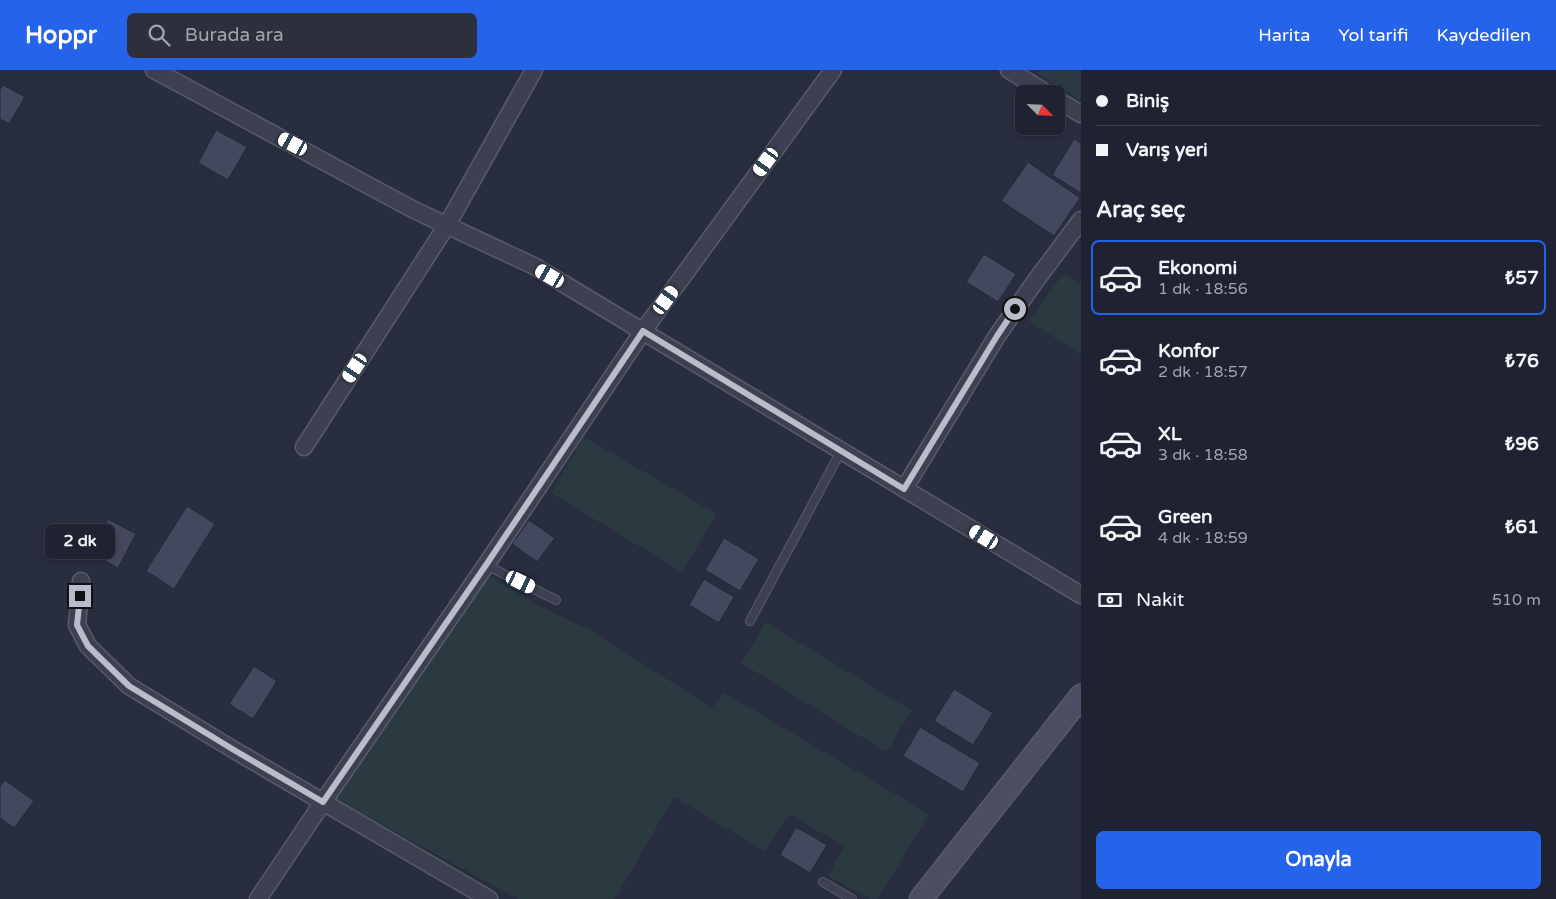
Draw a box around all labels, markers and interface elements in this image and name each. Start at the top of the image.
search box [127,13,477,58]
text: Hoppr [25,21,97,50]
icon: search [145,21,173,49]
text: Burada ara [185,24,284,46]
text: Harita [1258,24,1310,46]
text: Yol tarifi [1338,24,1408,46]
text: Kaydedilen [1436,24,1531,46]
north arrow [1015,85,1065,135]
map controls [1015,85,1065,135]
text: Biniş [1126,90,1169,112]
car [276,130,309,158]
text: Varış yeri [1126,139,1208,161]
car [751,145,780,179]
text: Araç seç [1096,197,1185,223]
icon: car [1098,255,1143,300]
text: Ekonomi [1158,257,1237,279]
car [533,262,566,290]
text: ₺57 [1505,267,1539,289]
text: 1 dk · 18:56 [1158,279,1248,299]
car [651,283,680,317]
route start [1004,298,1026,320]
icon: car [1098,338,1143,383]
text: Konfor [1158,340,1219,362]
text: ₺76 [1505,350,1539,372]
car [340,351,369,385]
text: 2 dk · 18:57 [1158,362,1248,382]
icon: car [1098,421,1143,466]
text: XL [1158,423,1182,445]
text: ₺96 [1505,433,1539,455]
text: 3 dk · 18:58 [1158,445,1248,465]
icon: car [1098,504,1143,549]
text: Green [1158,506,1212,528]
text: ₺61 [1505,516,1539,538]
car [967,523,1000,551]
callout: 2 dk [45,524,115,558]
text: 4 dk · 18:59 [1158,528,1248,548]
text: 2 dk [63,531,97,551]
car [504,569,537,595]
route end [69,585,91,607]
icon: cash [1096,586,1124,614]
text: Nakit [1136,589,1184,611]
text: 510 m [1492,590,1541,610]
button: Onayla [1096,831,1541,889]

